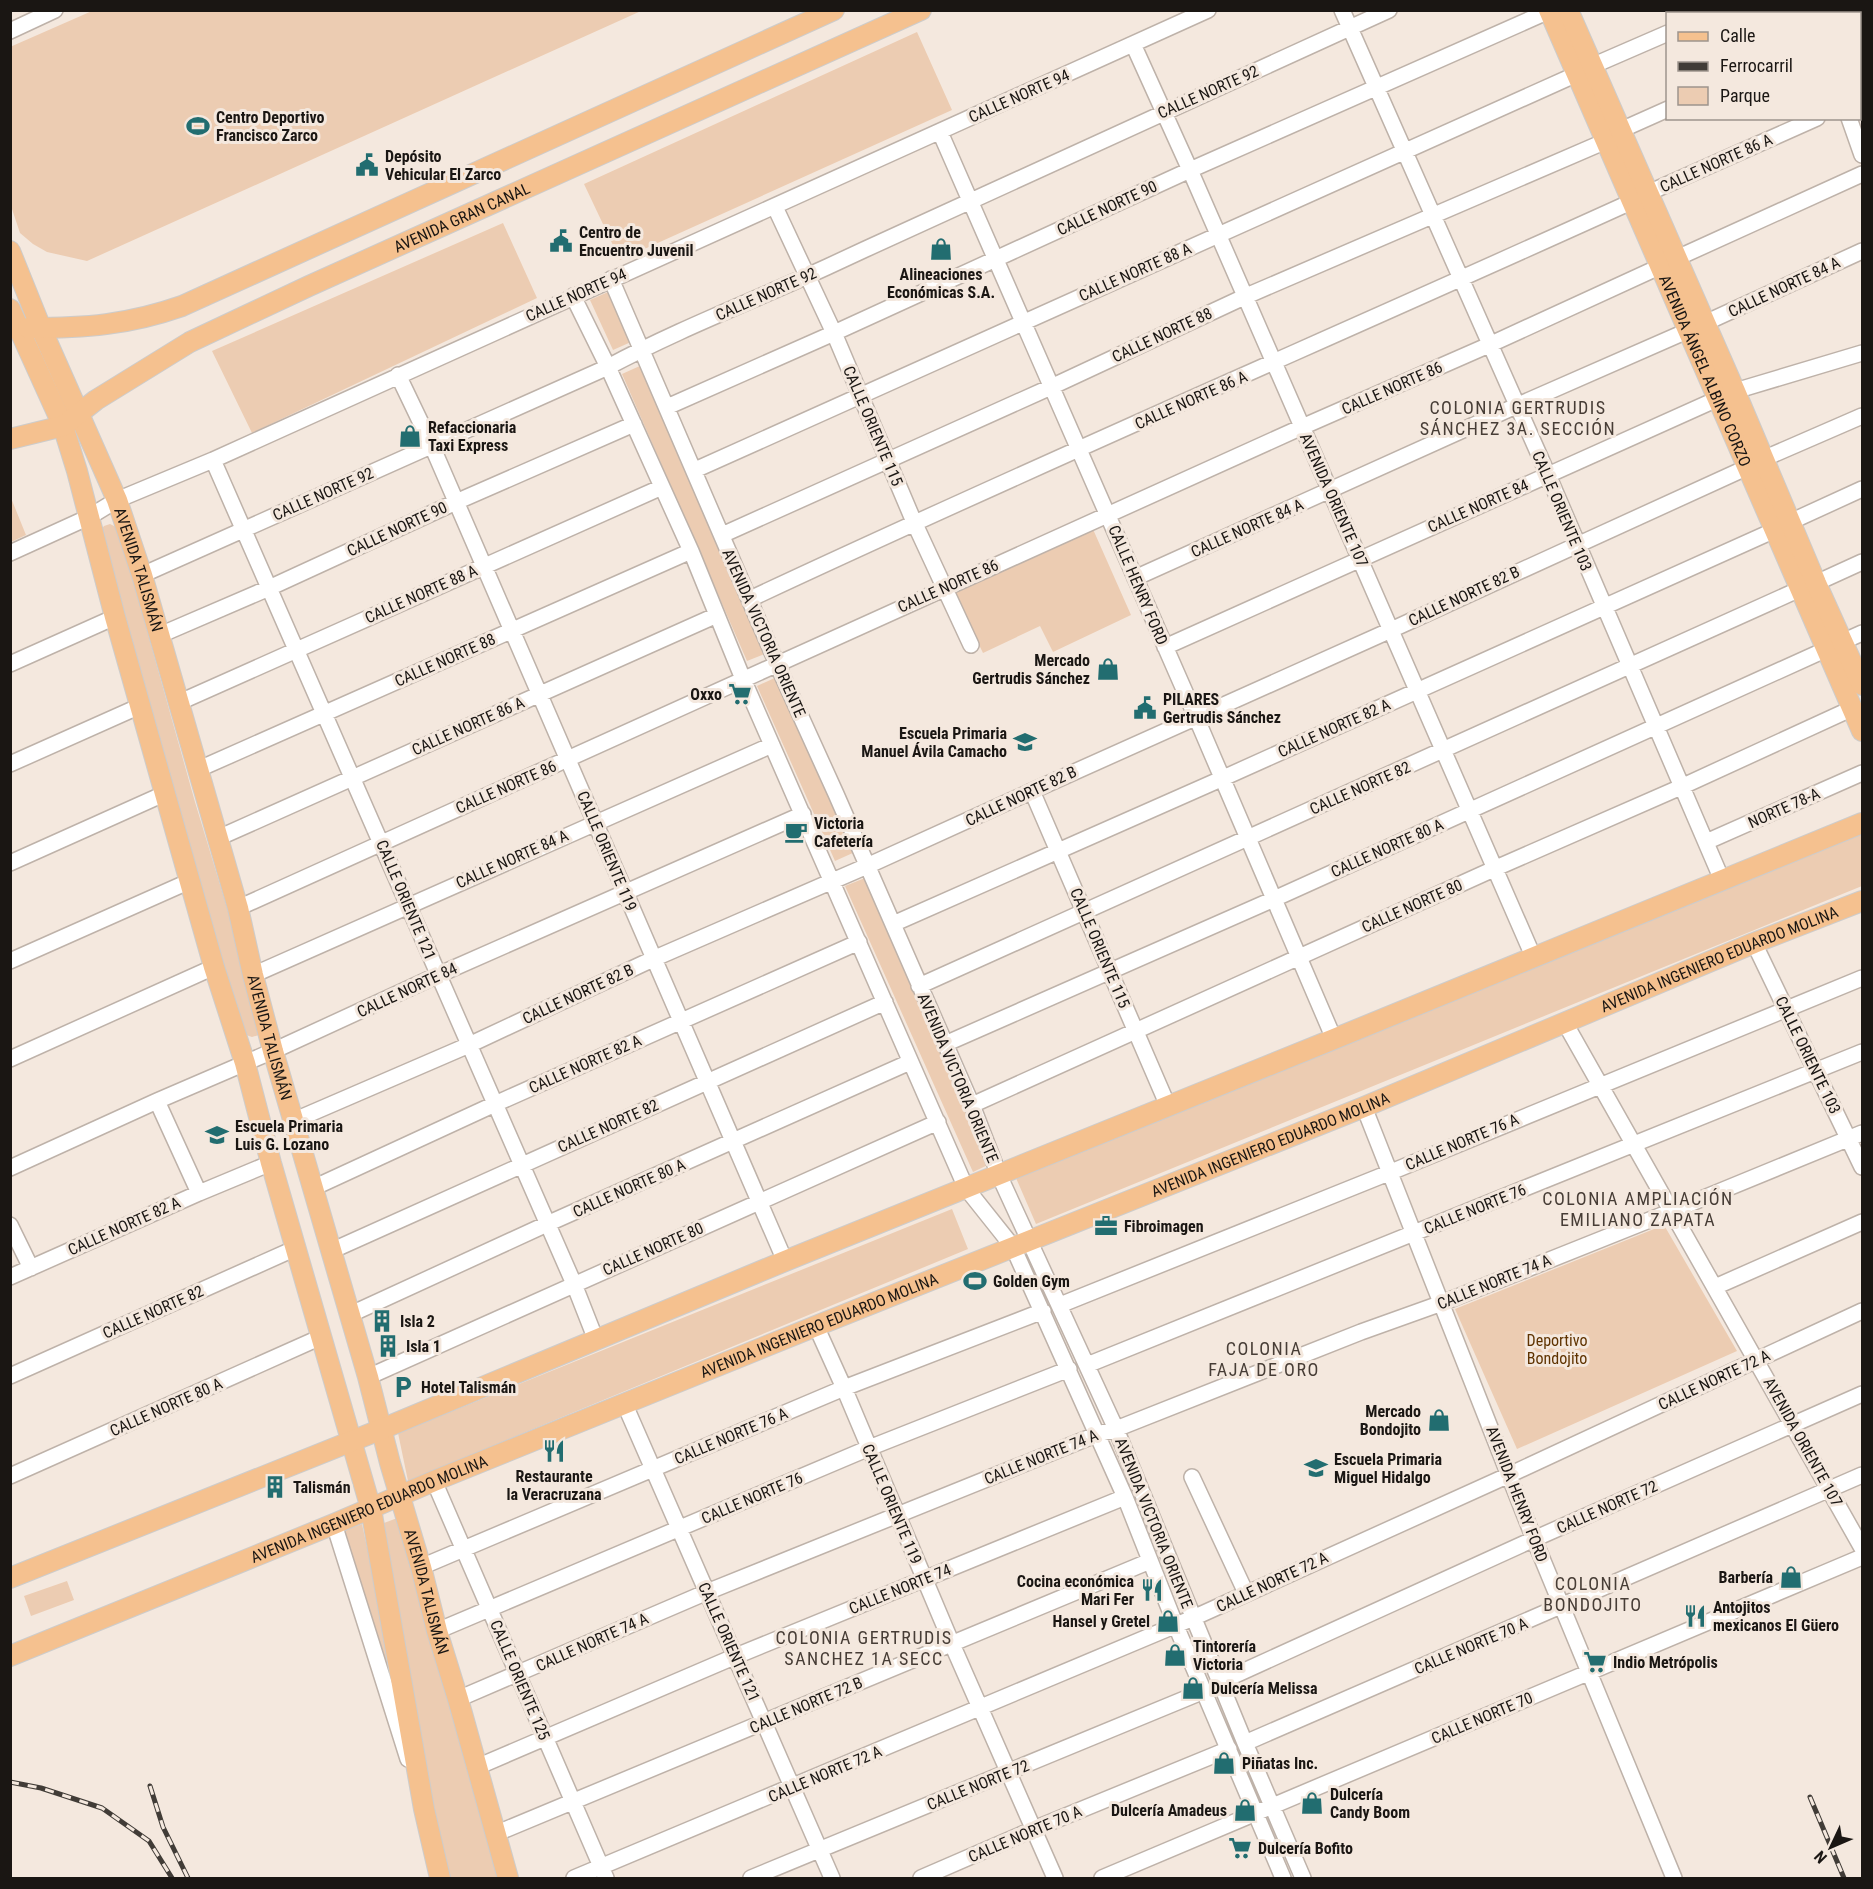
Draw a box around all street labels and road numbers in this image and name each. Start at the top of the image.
street label: CALLE NORTE 92 [1155,61,1261,123]
street label: CALLE NORTE 94 [966,65,1072,127]
street label: CALLE NORTE 86 A [1657,130,1775,196]
street label: CALLE NORTE 90 [1054,177,1160,239]
street label: AVENIDA GRAN CANAL [391,178,533,256]
street label: CALLE NORTE 88 A [1076,239,1194,305]
street label: CALLE NORTE 84 A [1725,253,1843,321]
street label: CALLE NORTE 92 [713,263,819,325]
street label: CALLE NORTE 94 [523,264,629,326]
street label: AVENIDA ÁNGEL ALBINO CORZO [1656,272,1755,469]
street label: CALLE NORTE 88 [1109,304,1215,366]
street label: CALLE NORTE 86 [1339,357,1445,419]
street label: CALLE ORIENTE 115 [839,363,907,489]
street label: CALLE NORTE 86 A [1132,367,1250,433]
street label: AVENIDA ORIENTE 107 [1296,430,1372,570]
street label: CALLE ORIENTE 103 [1528,448,1596,574]
street label: CALLE NORTE 92 [270,463,376,525]
street label: CALLE NORTE 84 [1425,475,1531,537]
street label: CALLE NORTE 84 A [1188,495,1306,561]
street label: CALLE NORTE 90 [344,498,450,560]
street label: AVENIDA TALISMÁN [111,505,167,634]
street label: CALLE HENRY FORD [1104,522,1172,648]
street label: AVENIDA VICTORIA ORIENTE [718,546,810,720]
street label: CALLE NORTE 86 [895,555,1001,617]
street label: CALLE NORTE 88 A [362,561,480,627]
street label: CALLE NORTE 82 B [1405,562,1523,630]
street label: CALLE NORTE 88 [392,629,498,691]
street label: CALLE NORTE 86 A [409,693,527,759]
street label: CALLE NORTE 82 A [1275,695,1393,761]
street label: CALLE NORTE 86 [453,756,559,818]
street label: CALLE NORTE 82 [1307,757,1413,819]
street label: CALLE NORTE 82 B [962,762,1080,830]
street label: NORTE 78-A [1745,784,1823,832]
street label: CALLE ORIENTE 119 [573,788,641,914]
street label: CALLE NORTE 80 A [1328,815,1446,881]
street label: CALLE NORTE 84 A [453,826,571,892]
street label: CALLE ORIENTE 121 [372,837,440,963]
street label: CALLE NORTE 80 [1359,875,1465,937]
street label: CALLE ORIENTE 115 [1066,885,1134,1011]
street label: AVENIDA INGENIERO EDUARDO MOLINA [1598,902,1841,1016]
street label: CALLE NORTE 84 [354,958,460,1021]
street label: CALLE NORTE 82 B [519,960,637,1028]
street label: AVENIDA TALISMÁN [244,973,296,1102]
street label: AVENIDA VICTORIA ORIENTE [914,990,1002,1166]
street label: CALLE ORIENTE 103 [1771,993,1845,1117]
street label: CALLE NORTE 82 A [526,1031,644,1097]
street label: AVENIDA INGENIERO EDUARDO MOLINA [1148,1088,1392,1201]
street label: CALLE NORTE 82 [555,1095,661,1157]
street label: CALLE NORTE 76 A [1403,1110,1521,1174]
street label: CALLE NORTE 80 A [570,1155,688,1221]
street label: CALLE NORTE 76 [1421,1180,1529,1238]
street label: CALLE NORTE 82 A [65,1193,183,1259]
street label: CALLE NORTE 80 [600,1218,706,1280]
street label: CALLE NORTE 74 A [1434,1250,1554,1314]
street label: AVENIDA INGENIERO EDUARDO MOLINA [697,1269,941,1382]
street label: CALLE NORTE 82 [100,1281,206,1343]
street label: CALLE NORTE 72 A [1655,1346,1773,1414]
street label: CALLE NORTE 80 A [107,1374,225,1440]
street label: AVENIDA ORIENTE 107 [1760,1374,1846,1510]
street label: CALLE NORTE 76 A [672,1404,790,1468]
street label: AVENIDA HENRY FORD [1482,1423,1552,1565]
street label: CALLE NORTE 74 A [981,1425,1101,1489]
street label: AVENIDA VICTORIA ORIENTE [1111,1435,1197,1611]
street label: CALLE ORIENTE 119 [858,1441,926,1567]
street label: AVENIDA INGENIERO EDUARDO MOLINA [248,1451,490,1567]
street label: CALLE NORTE 76 [698,1468,806,1528]
street label: CALLE NORTE 72 [1554,1476,1660,1538]
street label: AVENIDA TALISMÁN [401,1527,453,1657]
street label: CALLE NORTE 72 A [1213,1548,1331,1616]
street label: CALLE NORTE 74 [846,1560,954,1618]
street label: CALLE ORIENTE 121 [694,1579,764,1705]
street label: CALLE NORTE 74 A [533,1609,651,1675]
street label: CALLE NORTE 70 A [1412,1614,1530,1678]
street label: CALLE ORIENTE 125 [486,1617,554,1743]
street label: CALLE NORTE 72 B [747,1673,865,1737]
street label: CALLE NORTE 70 [1428,1688,1536,1748]
street label: CALLE NORTE 72 A [766,1742,884,1806]
street label: CALLE NORTE 72 [924,1756,1032,1814]
street label: CALLE NORTE 70 A [966,1802,1084,1866]

